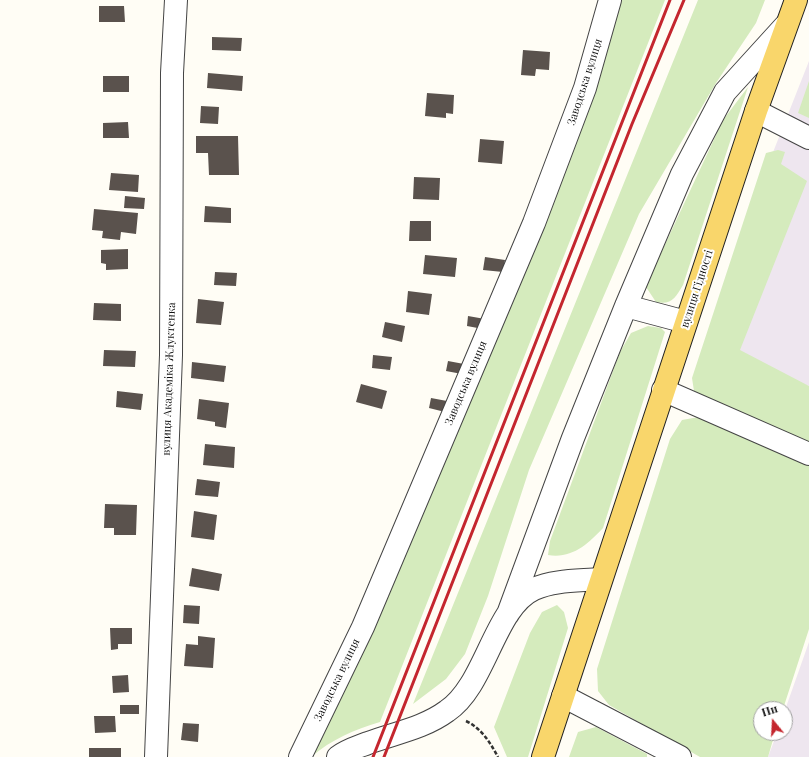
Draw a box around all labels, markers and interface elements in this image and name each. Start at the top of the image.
street label: Заводська вулиця [565,37,605,127]
street label: вулиця Гідності [678,248,716,330]
street label: вулиця Академіка Жлуктенка [160,302,178,456]
street label: Заводська вулиця [442,339,490,427]
street label: Заводська вулиця [311,637,363,723]
text: Пн [760,700,779,720]
north arrow [753,701,793,741]

